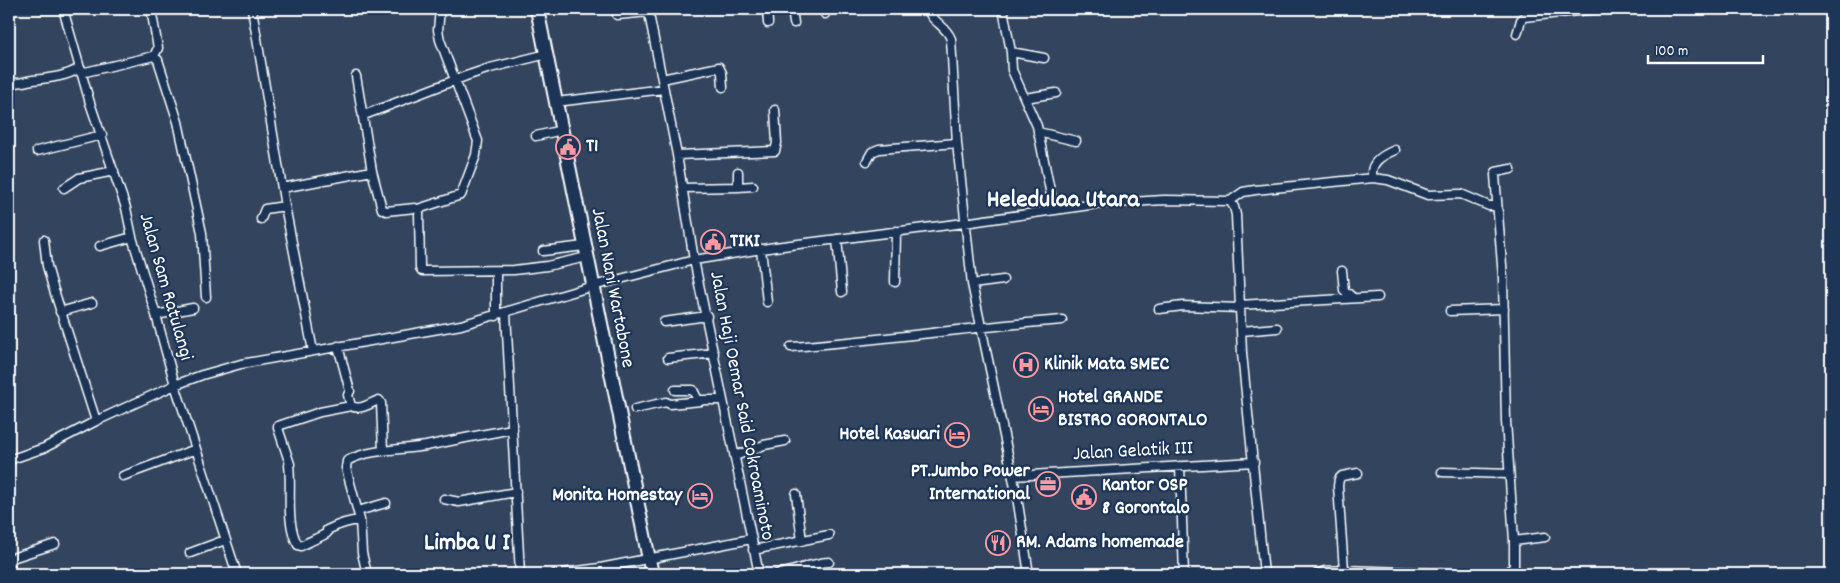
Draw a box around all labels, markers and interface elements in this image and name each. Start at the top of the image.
scale bar [1648,32,1762,64]
text: 100 m [1655,41,1688,63]
place label: T1 [586,133,598,161]
public building icon: T1 [555,134,581,160]
district label: Heledulaa Utara [987,183,1140,219]
street label: Jalan Nani Wartabone [583,206,641,370]
street label: Jalan Sam Ratulangi [131,210,200,364]
place label: TIKI [730,228,760,256]
public building icon: TIKI [700,229,726,255]
street label: Jalan Haji Oemar Said Cokroaminoto [701,269,781,543]
place label: Klinik Mata SMEC [1044,351,1169,379]
hospital icon: Klinik Mata SMEC [1013,352,1039,378]
place label: Hotel GRANDE BISTRO GORONTALO [1058,384,1208,435]
hotel icon: Hotel GRANDE BISTRO GORONTALO [1028,396,1054,422]
place label: Hotel Kasuari [839,421,940,449]
hotel icon: Hotel Kasuari [944,422,970,448]
street label: Jalan Gelatik III [1072,435,1194,469]
place label: PT.Jumbo Power International [911,458,1031,509]
office icon: PT.Jumbo Power International [1035,471,1061,497]
place label: Kantor OSP 8 Gorontalo [1102,472,1190,523]
place label: Monita Homestay [552,482,683,510]
hotel icon: Monita Homestay [687,483,713,509]
public building icon: Kantor OSP 8 Gorontalo [1071,484,1097,510]
district label: Limba U I [424,526,510,562]
place label: RM. Adams homemade [1016,529,1184,557]
restaurant icon: RM. Adams homemade [985,530,1011,556]

